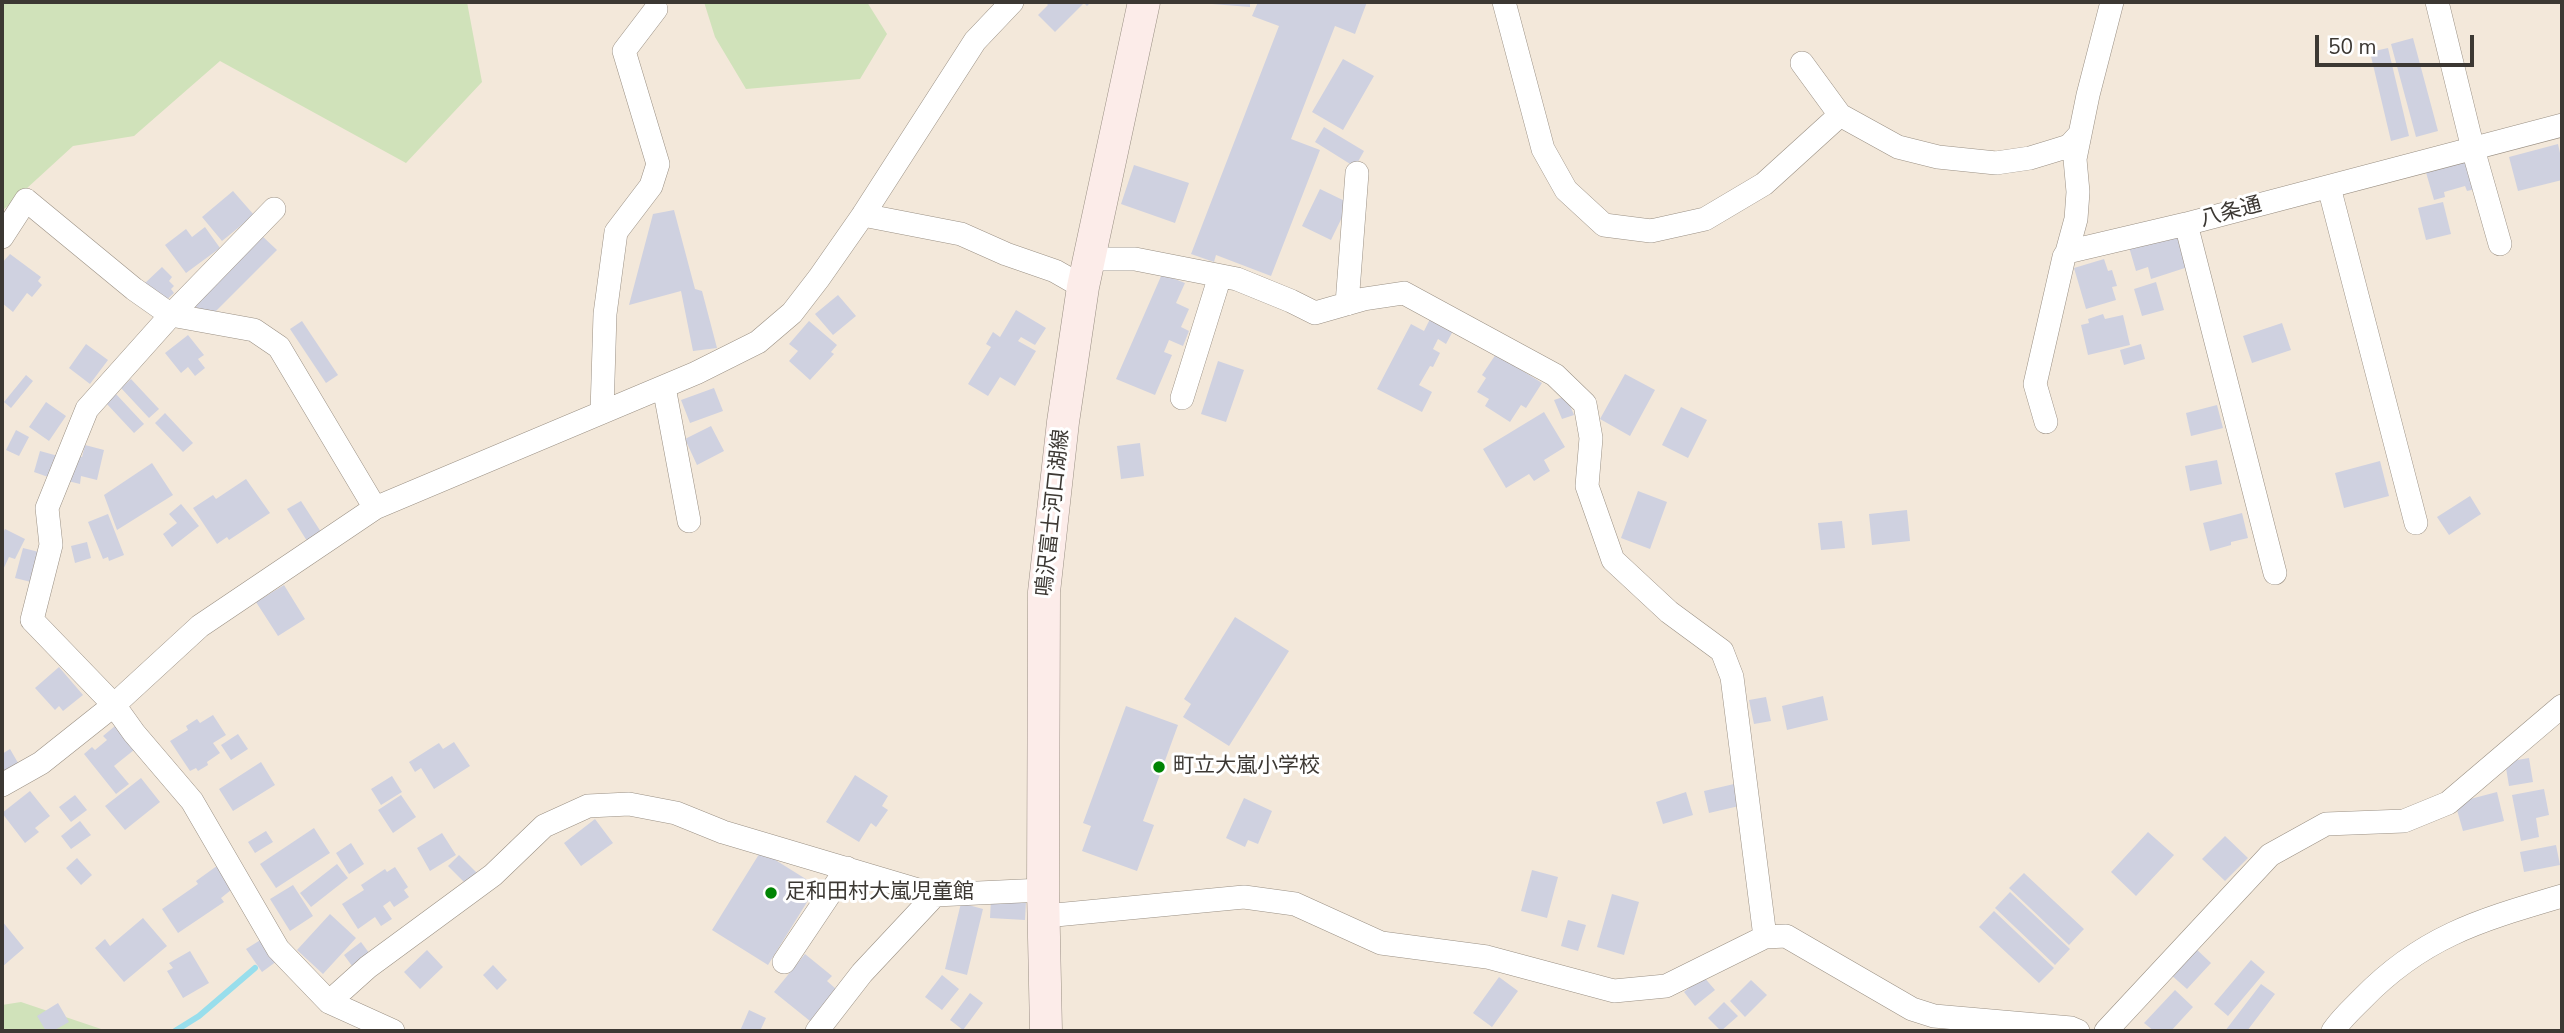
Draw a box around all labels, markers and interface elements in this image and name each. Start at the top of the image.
scale bar [2319,21,2478,65]
text: 50 m [2328,33,2377,61]
street label: 八条通 [2197,193,2265,233]
street label: 鳴沢富士河口湖線 [1033,428,1075,598]
place label: 町立大嵐小学校 [1173,754,1320,780]
marker: 町立大嵐小学校 [1151,759,1167,775]
place label: 足和田村大嵐児童館 [785,880,974,906]
marker: 足和田村大嵐児童館 [763,885,779,901]

